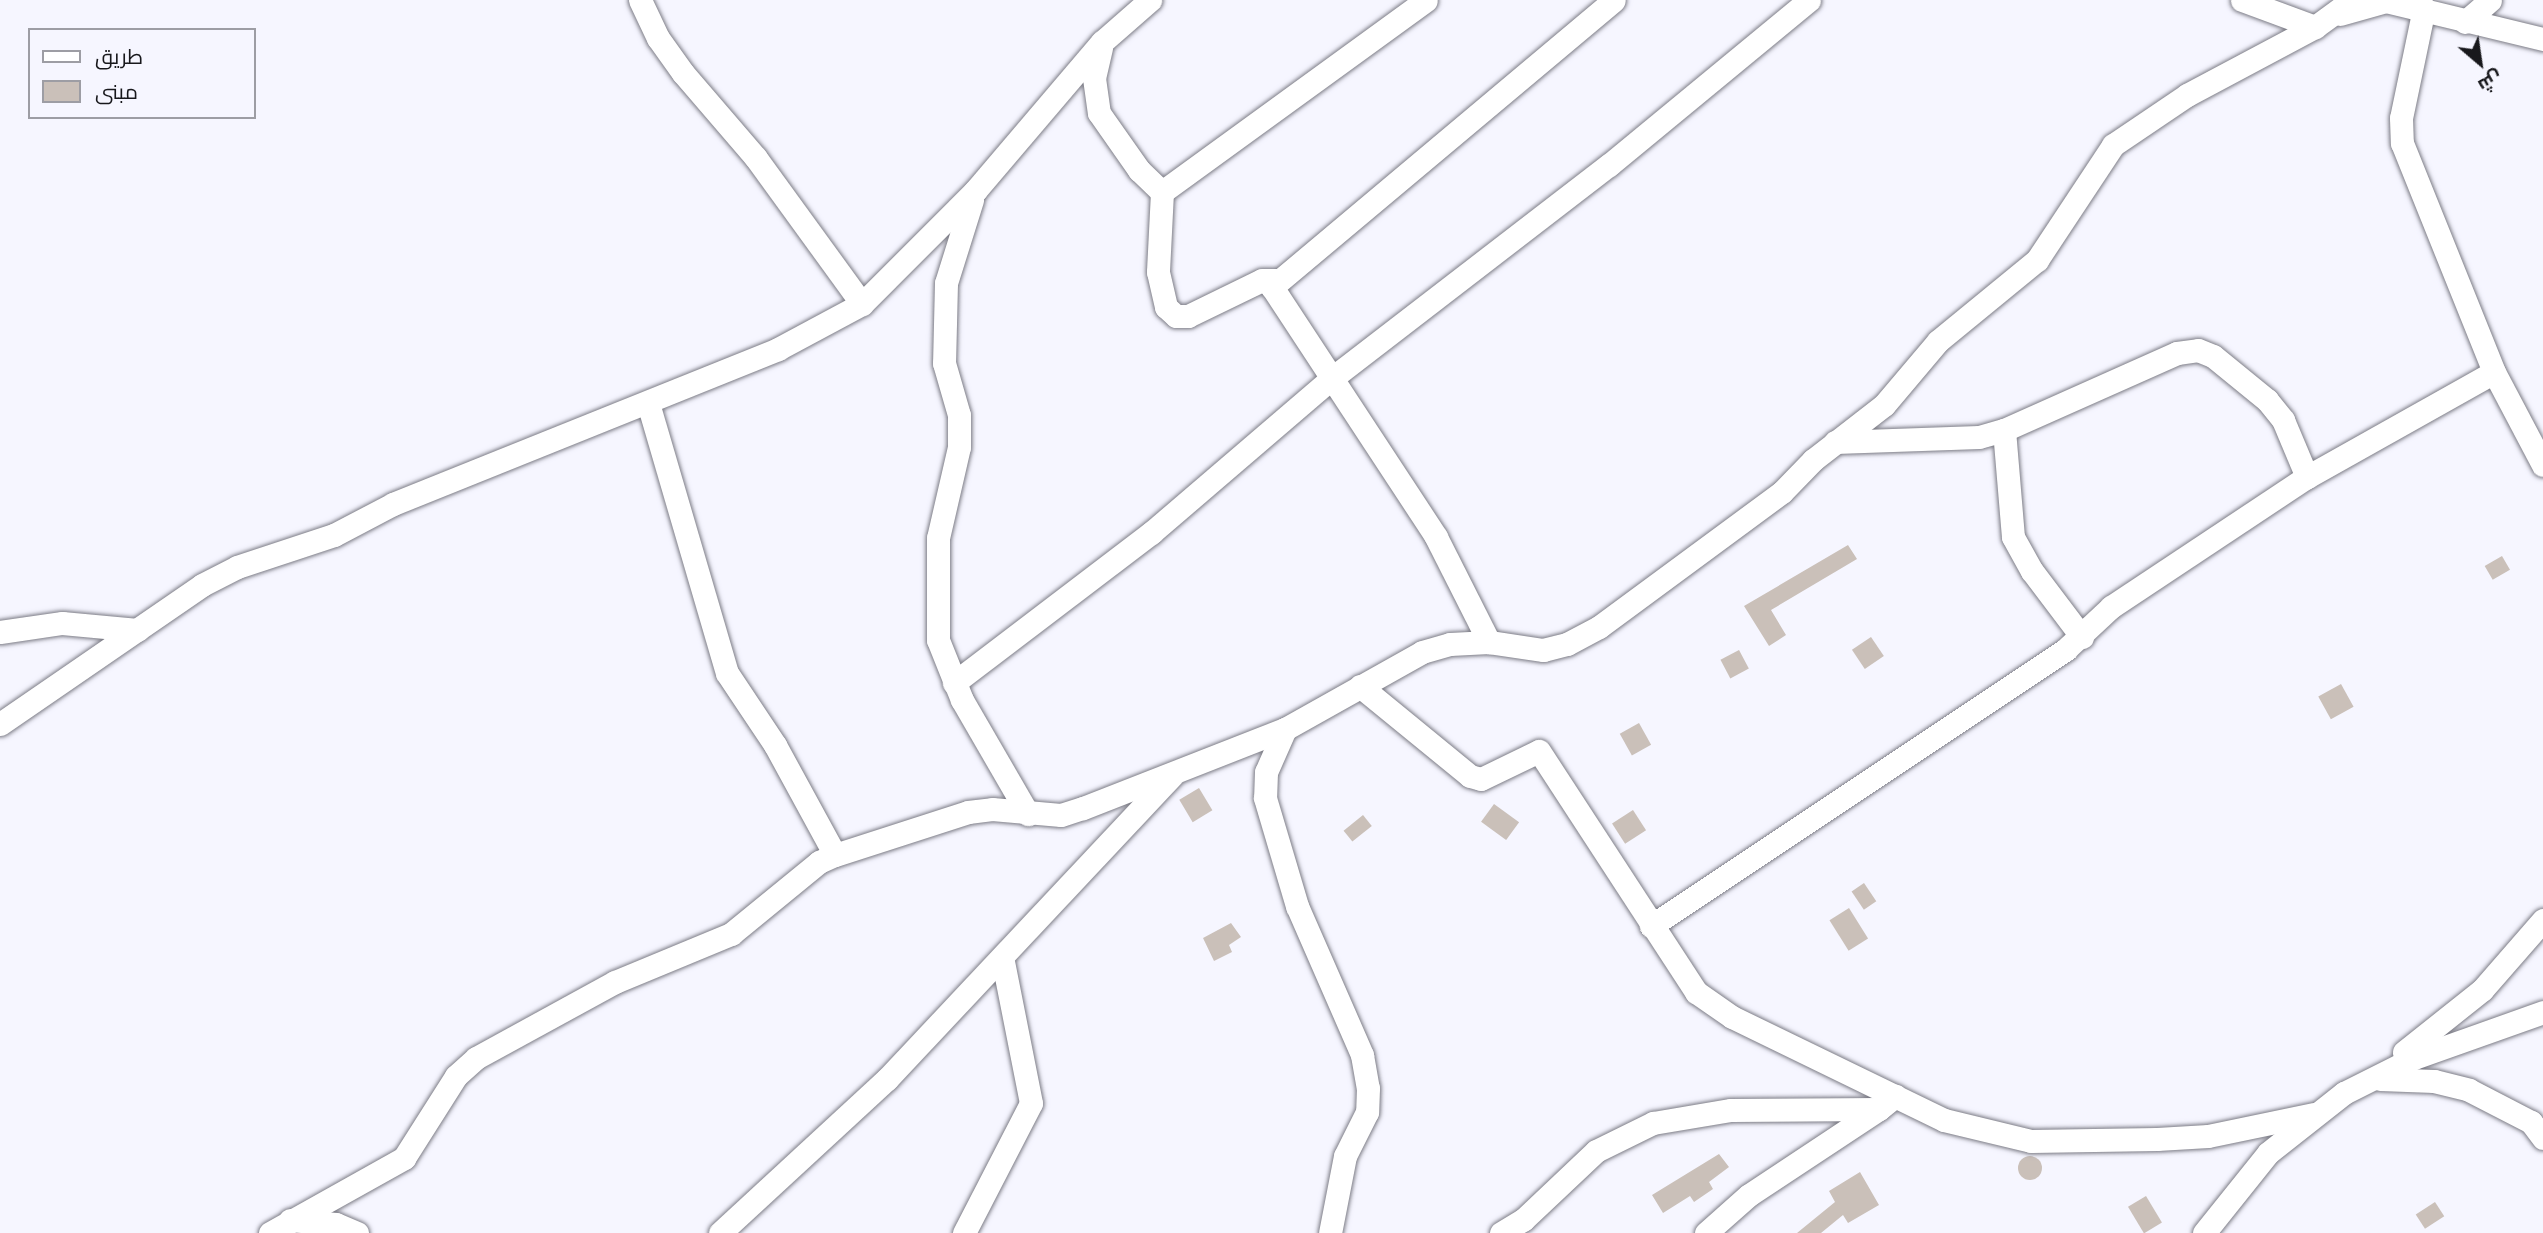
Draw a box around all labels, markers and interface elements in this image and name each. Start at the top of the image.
legend [28,28,256,119]
north arrow [2445,28,2515,98]
text: طريق [95,45,143,69]
text: ش [2475,67,2506,97]
text: مبنى [95,80,138,104]

